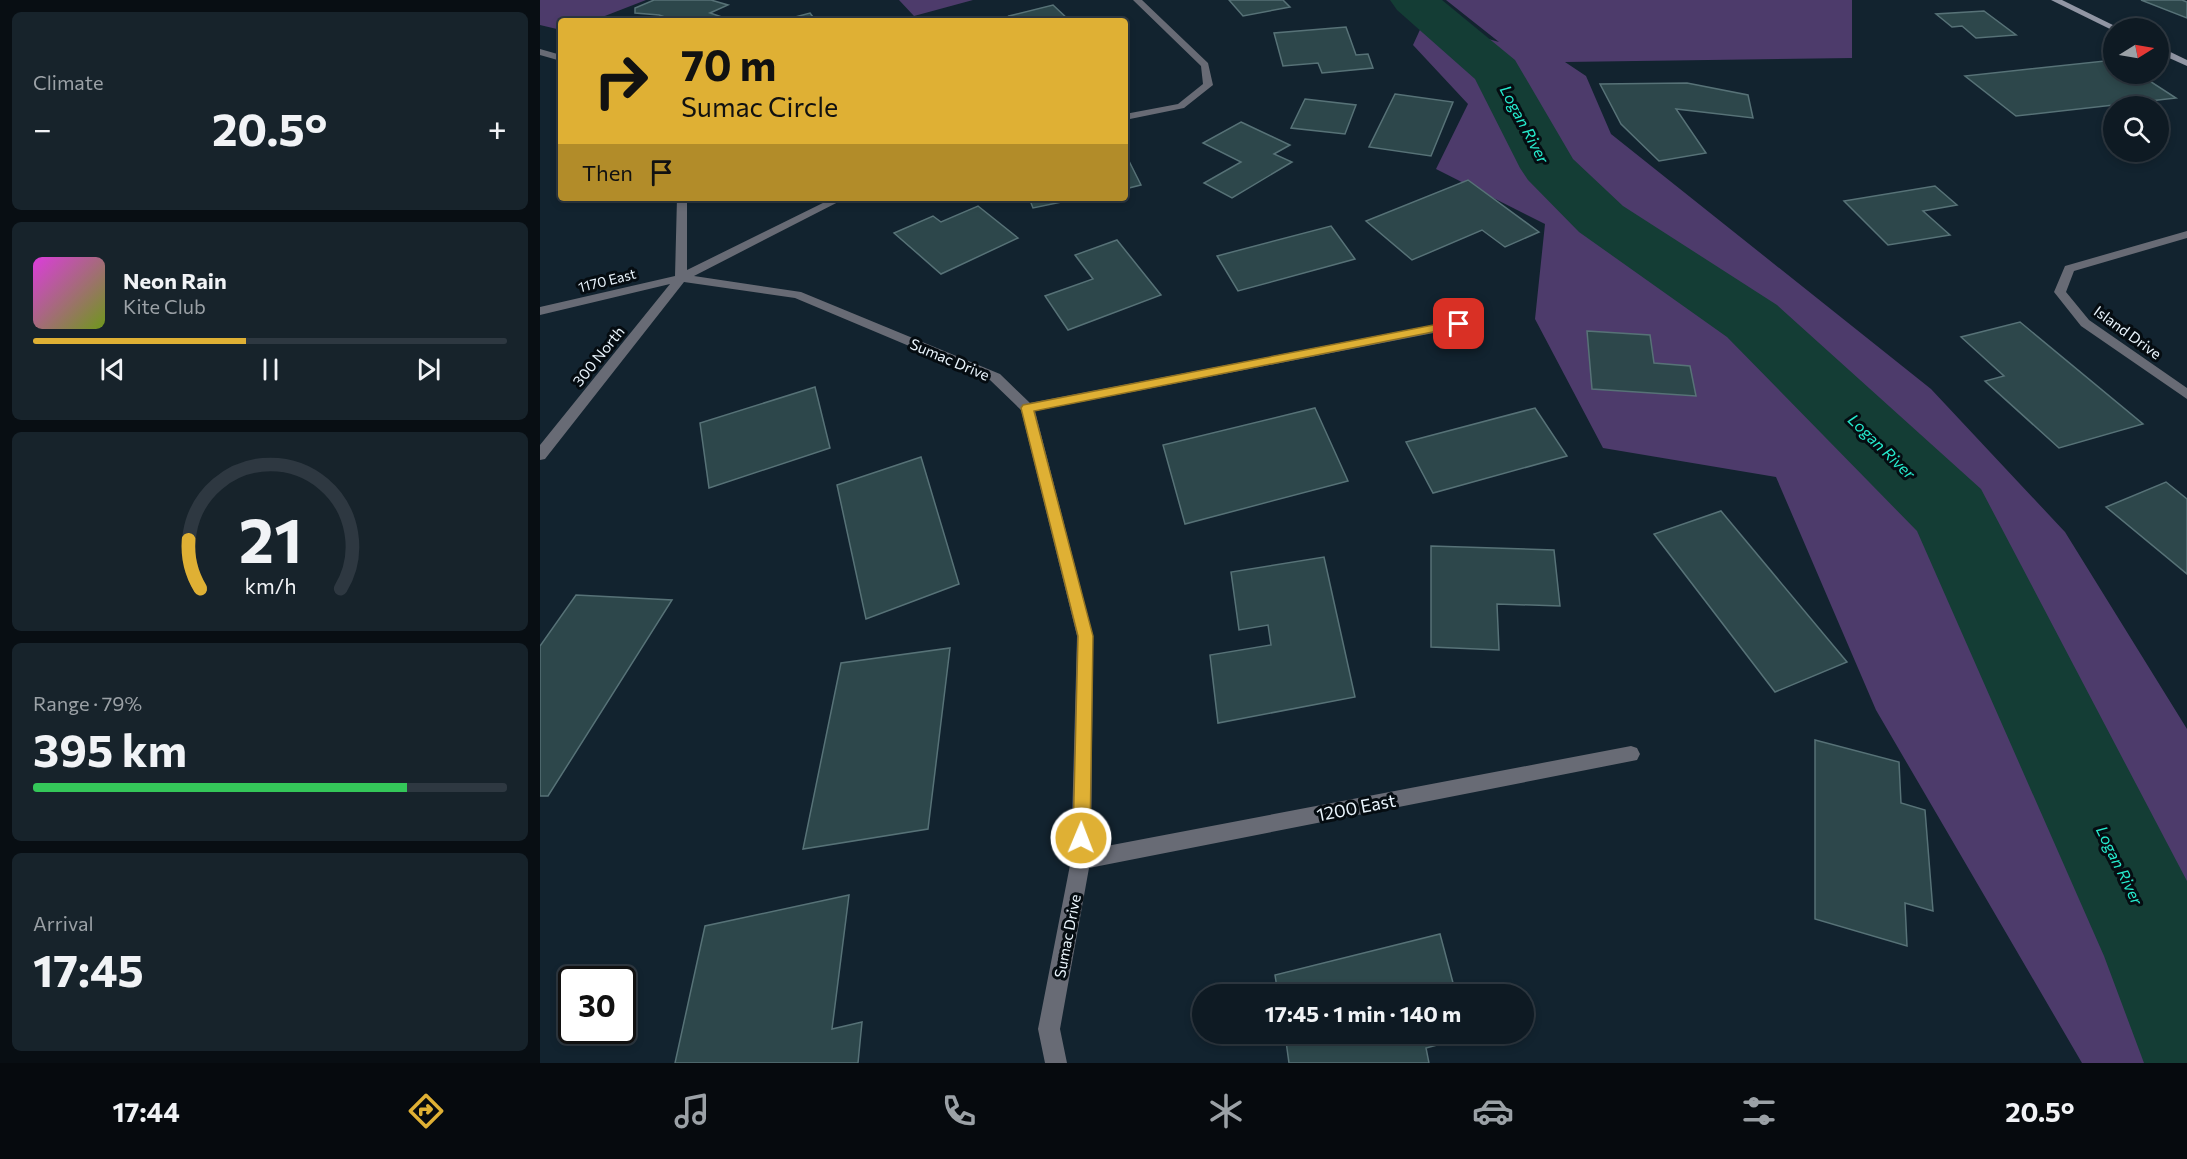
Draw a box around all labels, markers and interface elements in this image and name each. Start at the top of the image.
north arrow [2103,18,2169,84]
map controls [2103,18,2169,162]
text: 70 m [681,38,776,90]
icon: right [582,42,660,120]
text: Climate [33,70,103,94]
water label: Logan River [1497,82,1554,167]
text: Sumac Circle [681,90,838,123]
button: search [2103,96,2169,162]
text: 20.5° [212,100,327,155]
text: − [33,107,52,148]
text: + [488,107,507,148]
icon: arrive [645,156,678,189]
text: Then [582,159,633,186]
street label: 1170 East [576,265,638,295]
text: Neon Rain [123,267,227,294]
text: Kite Club [123,294,206,318]
pin [1433,298,1484,349]
street label: Island Drive [2091,301,2165,363]
icon: arrive [1442,307,1475,340]
street label: 300 North [568,322,628,390]
street label: Sumac Drive [908,334,993,384]
icon: previous [96,353,129,386]
icon: pause [254,353,287,386]
icon: next [412,353,445,386]
water label: Logan River [1845,409,1920,483]
text: 21 [238,500,302,576]
text: km/h [244,572,296,598]
text: Range · 79% [33,691,142,715]
text: 395 km [33,721,187,776]
street label: 1200 East [1315,789,1397,825]
position arrow [1049,806,1113,870]
water label: Logan River [2093,822,2148,908]
street label: Sumac Drive [1050,893,1084,979]
text: Arrival [33,911,94,935]
text: 17:45 [33,941,144,996]
speed limit sign: 30 [558,966,636,1044]
text: 17:45 · 1 min · 140 m [1265,1000,1461,1027]
icon: directions [405,1090,447,1132]
icon: music [671,1090,713,1132]
icon: phone [938,1090,980,1132]
icon: climate [1205,1090,1247,1132]
icon: car [1472,1090,1514,1132]
icon: filters [1738,1090,1780,1132]
text: 17:44 [112,1095,180,1128]
text: 20.5° [2005,1095,2075,1128]

